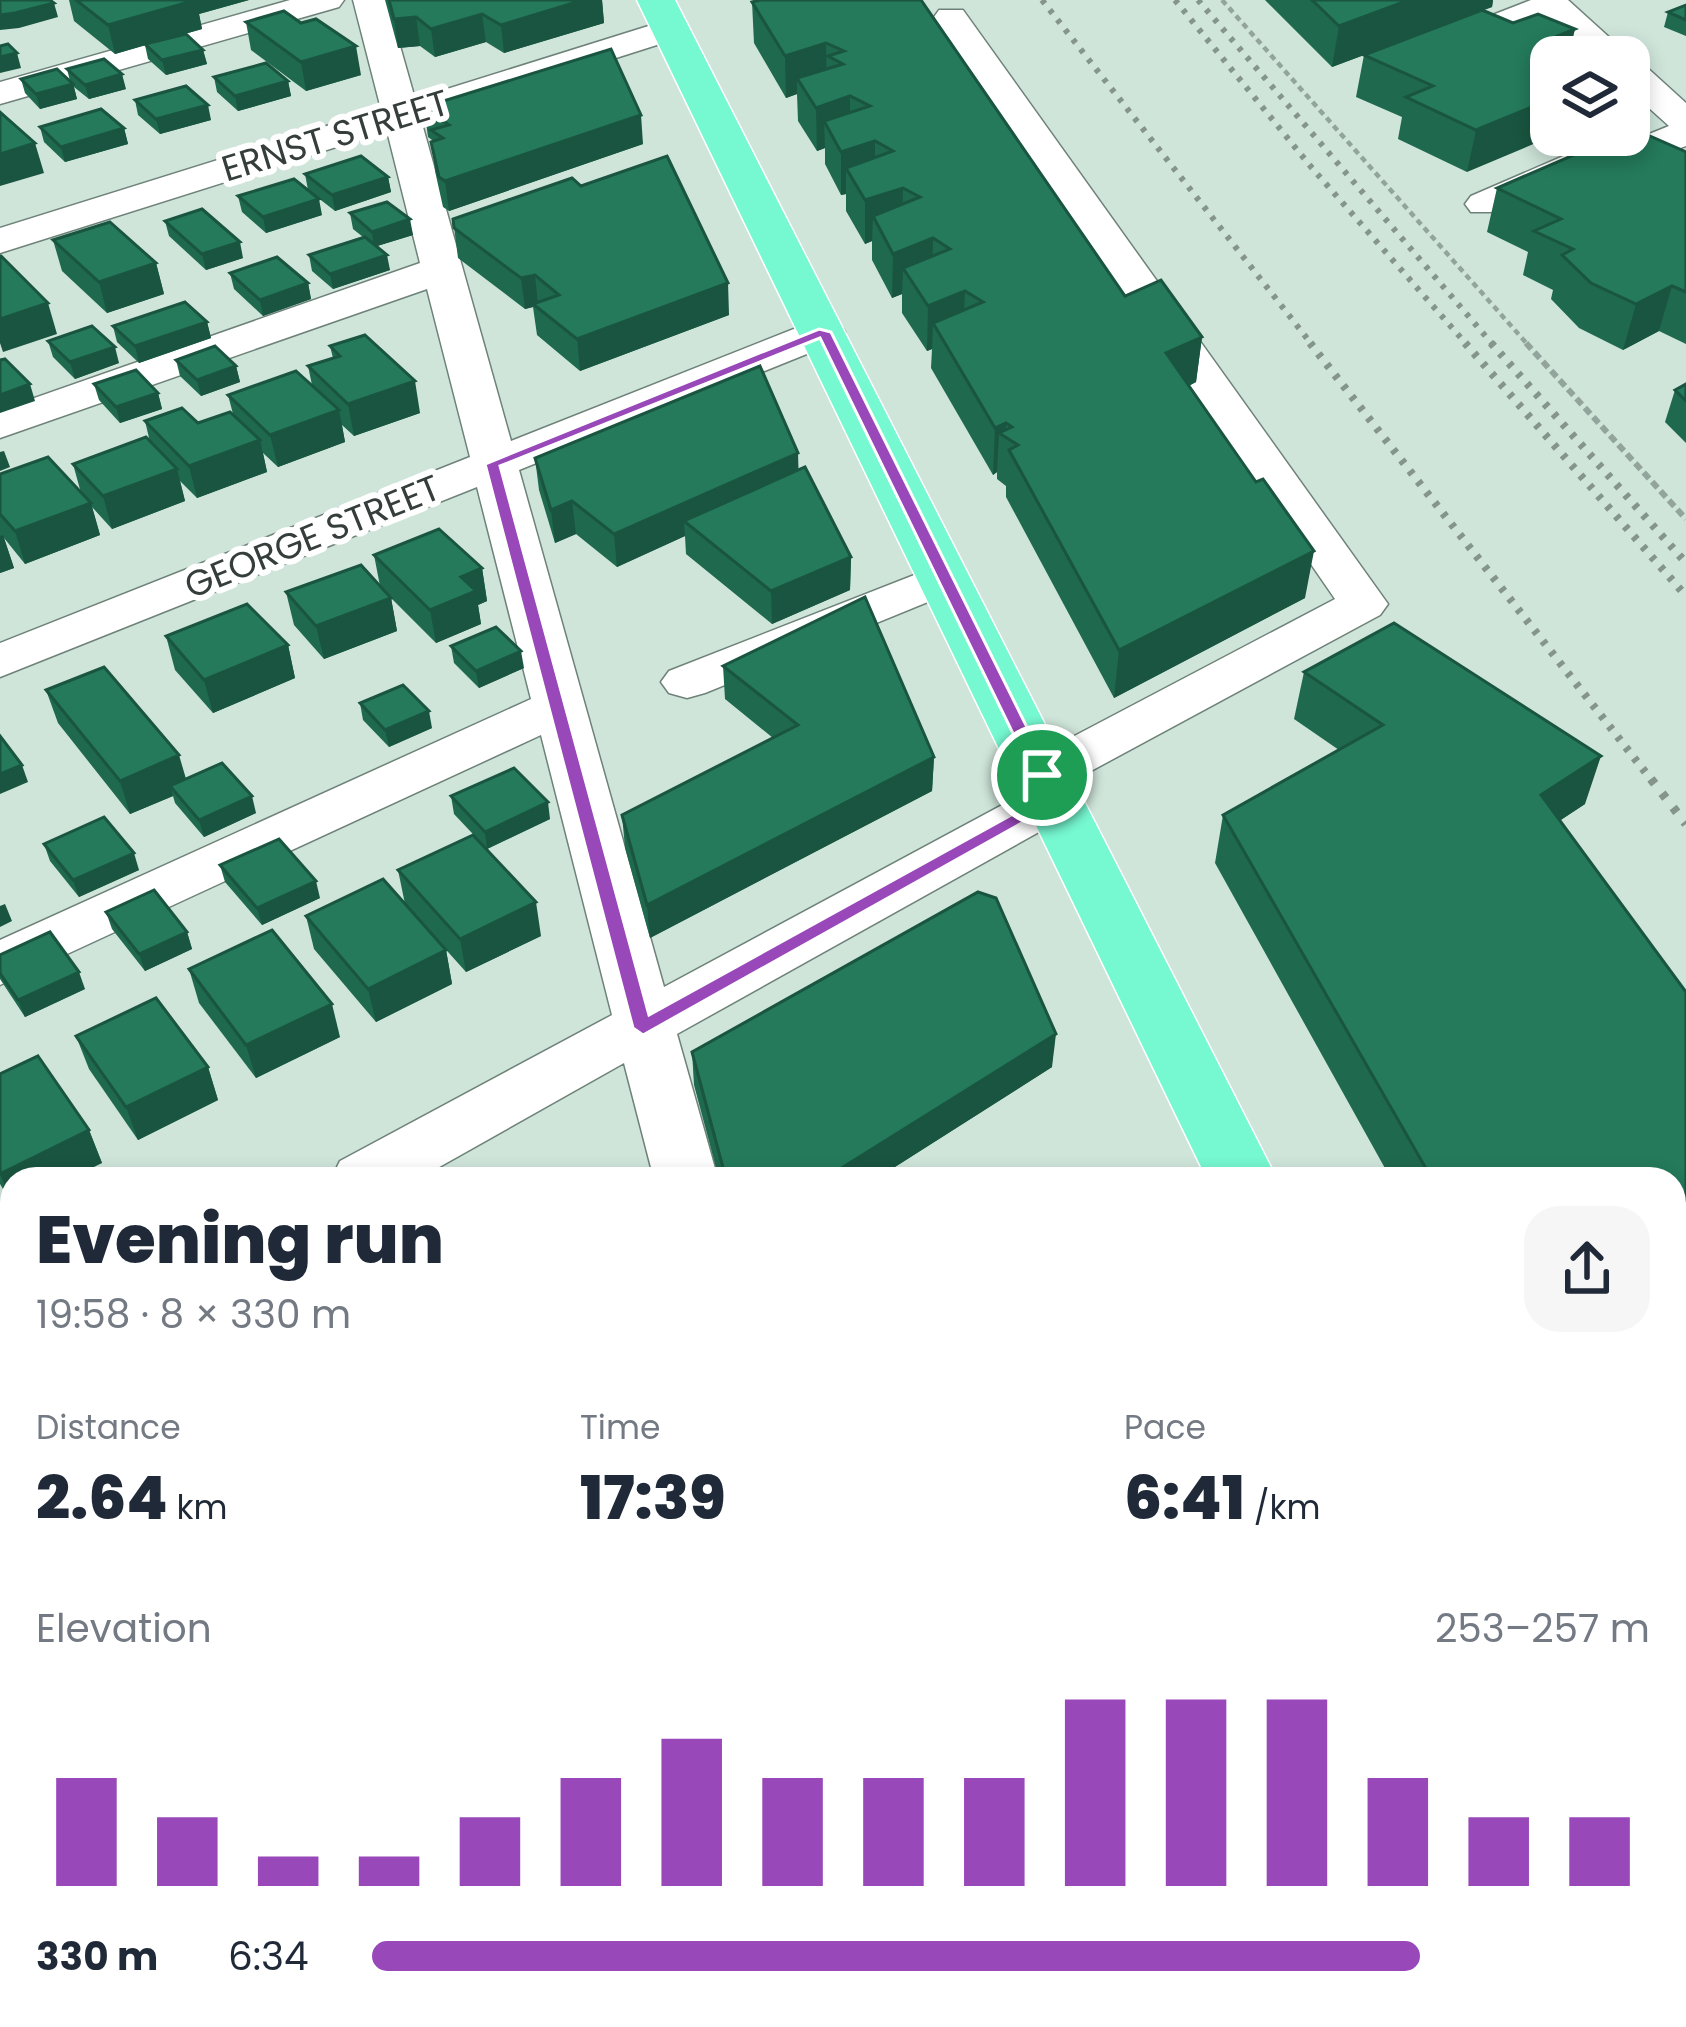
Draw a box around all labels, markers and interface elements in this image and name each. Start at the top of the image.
map controls [1530,36,1650,156]
button: layers [1530,36,1650,156]
street label: ERNST STREET [215,77,455,194]
street label: GEORGE STREET [177,462,448,611]
pin [991,724,1093,826]
icon: arrive [1009,742,1075,808]
text: Evening run [36,1194,444,1286]
button: share [1524,1206,1650,1332]
text: 19:58 · 8 × 330 m [36,1287,351,1342]
text: Distance [36,1404,181,1451]
text: Time [580,1404,660,1451]
text: Pace [1124,1404,1206,1451]
text: 2.64 [36,1456,168,1540]
text: 17:39 [580,1456,726,1540]
text: 6:41 [1124,1456,1245,1540]
text: km [168,1484,228,1531]
text: /km [1245,1484,1320,1531]
text: Elevation [36,1601,212,1656]
text: 253–257 m [1435,1601,1650,1656]
text: 330 m [36,1929,158,1984]
text: 6:34 [228,1929,309,1984]

